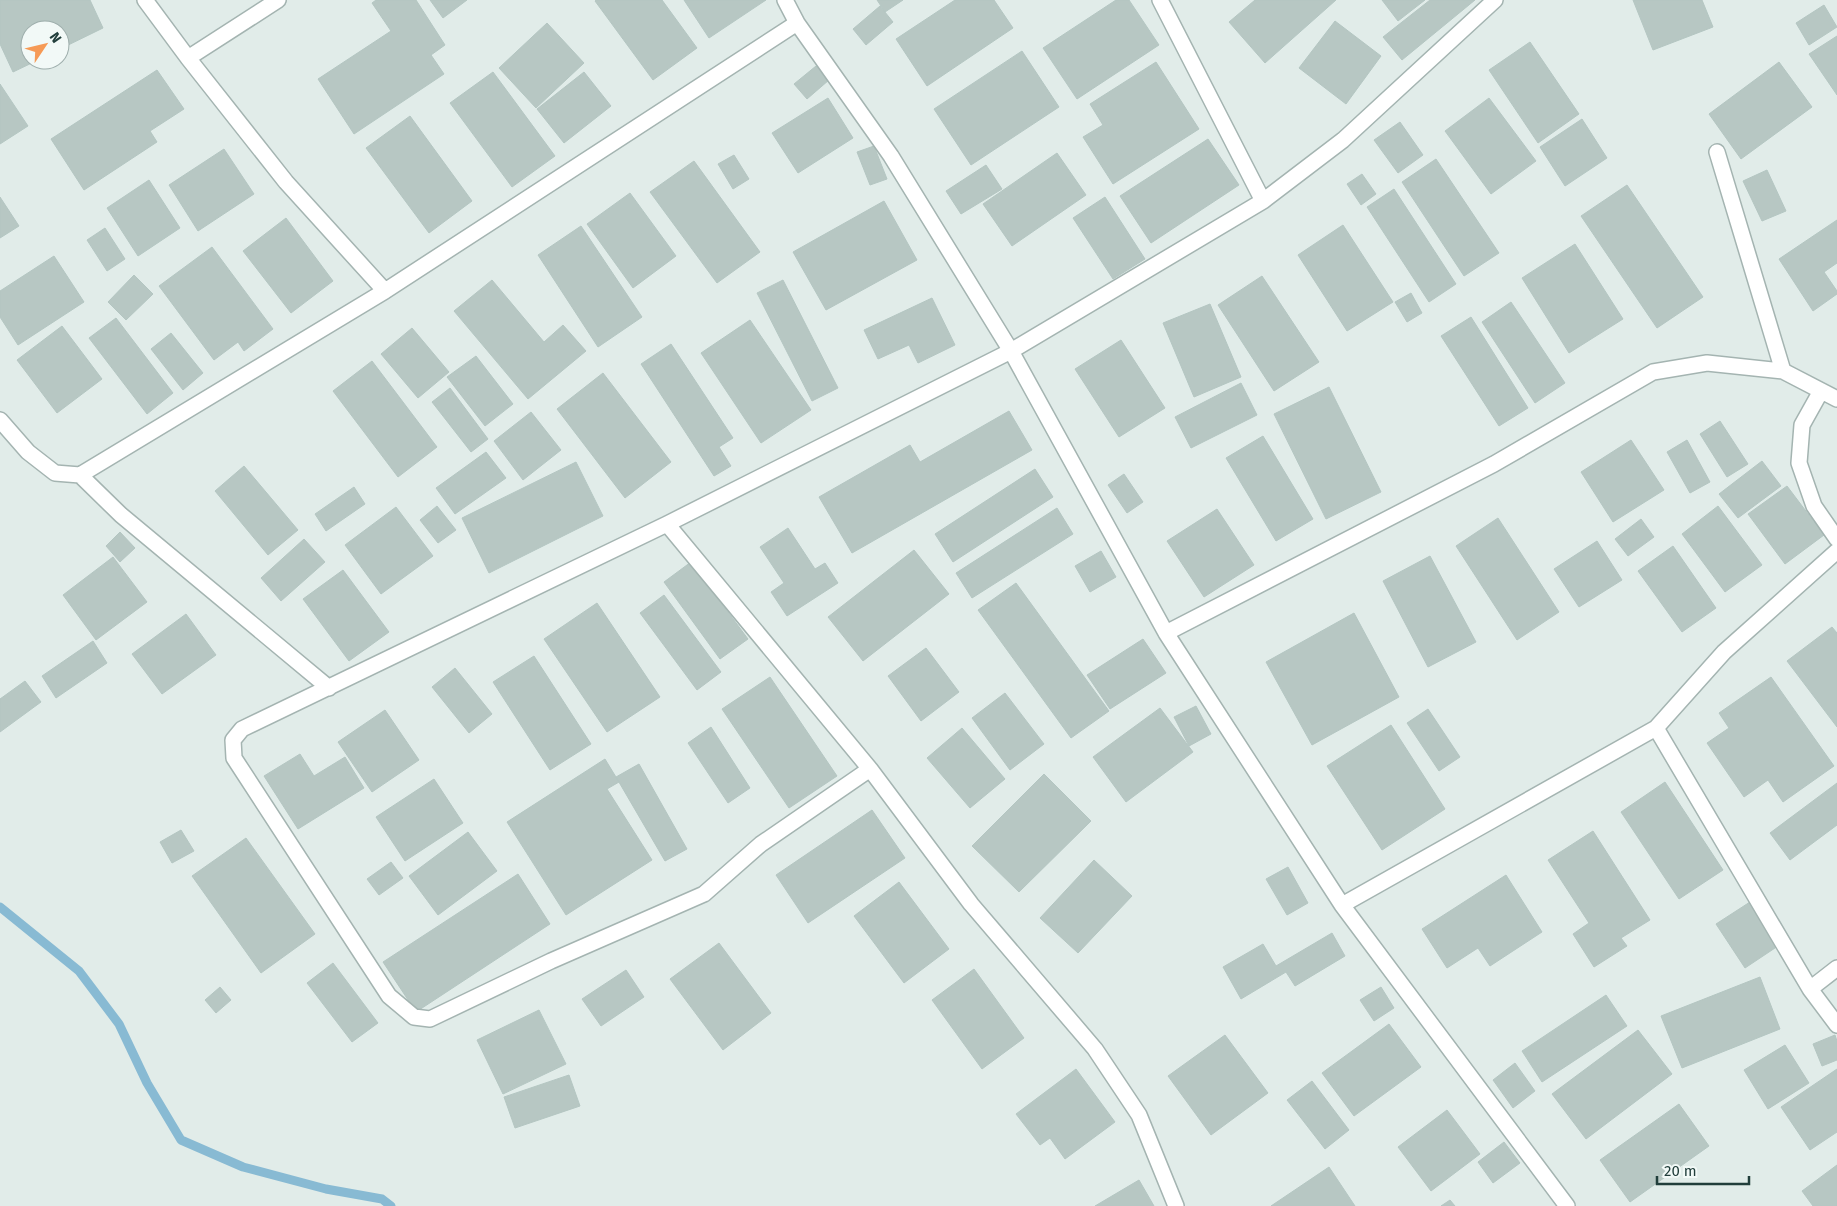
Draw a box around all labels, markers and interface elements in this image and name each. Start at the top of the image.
north arrow [20,20,70,70]
text: N [46,29,65,47]
scale bar [1657,1154,1750,1186]
text: 20 m [1664,1162,1697,1180]

